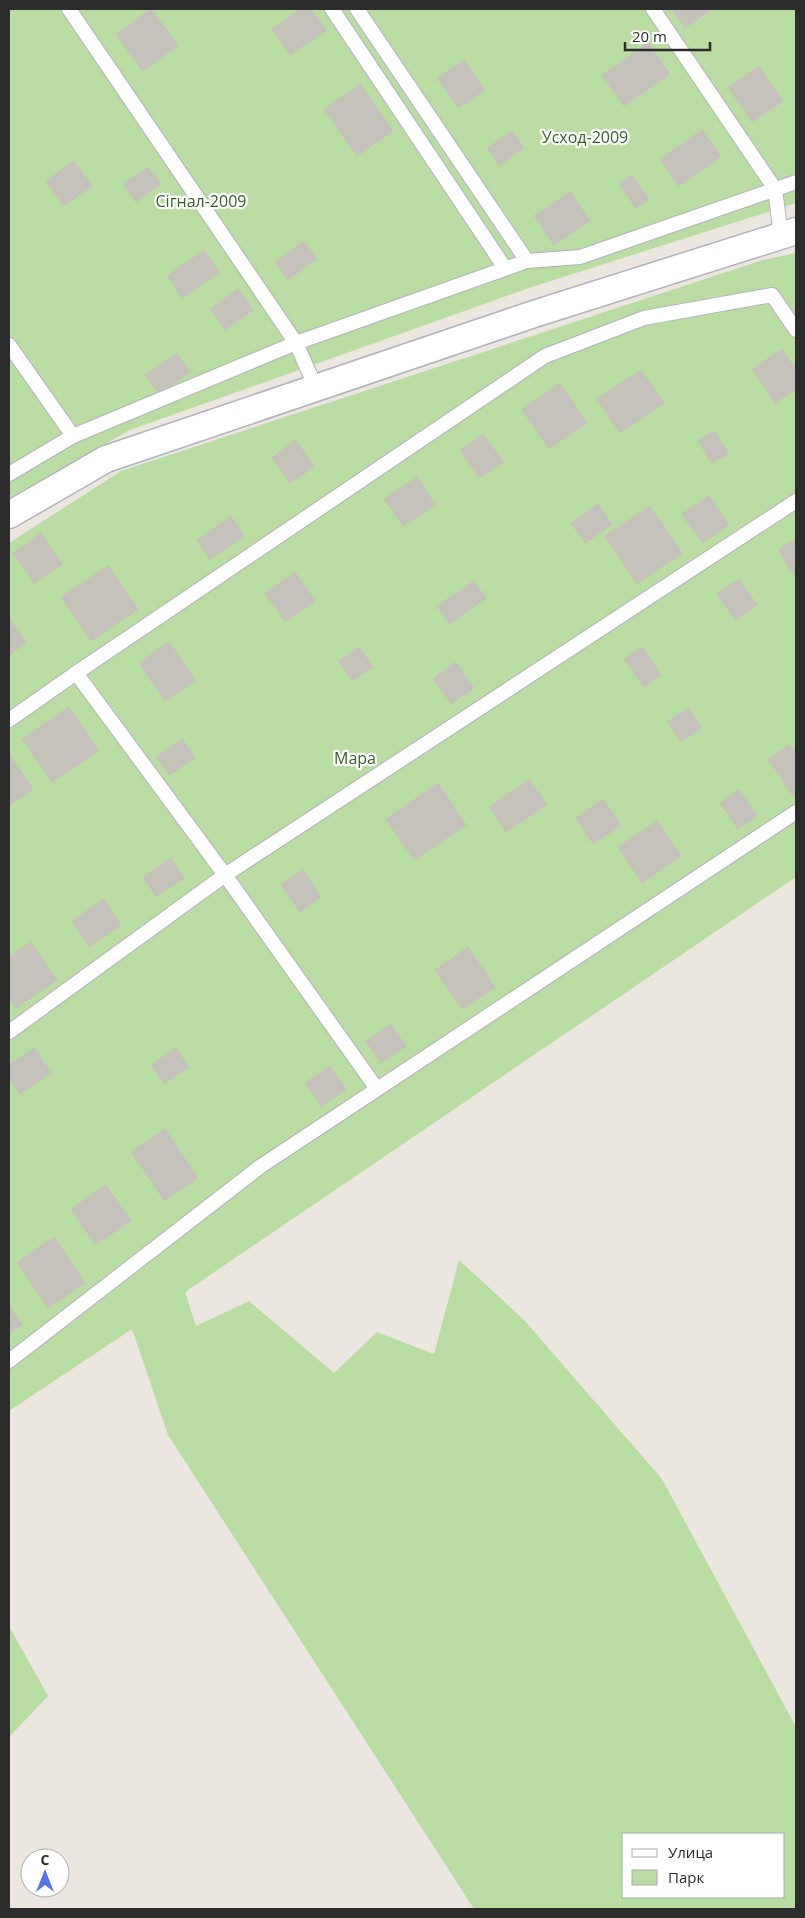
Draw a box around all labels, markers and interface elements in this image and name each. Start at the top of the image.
scale bar [625,20,710,52]
text: 20 m [632,26,667,46]
park label: Усход-2009 [542,126,628,148]
park label: Сігнал-2009 [156,190,246,212]
park label: Мара [334,747,376,769]
legend [622,1833,785,1898]
text: Улица [668,1842,713,1862]
north arrow [20,1848,70,1898]
text: С [41,1850,50,1869]
text: Парк [668,1867,704,1887]

